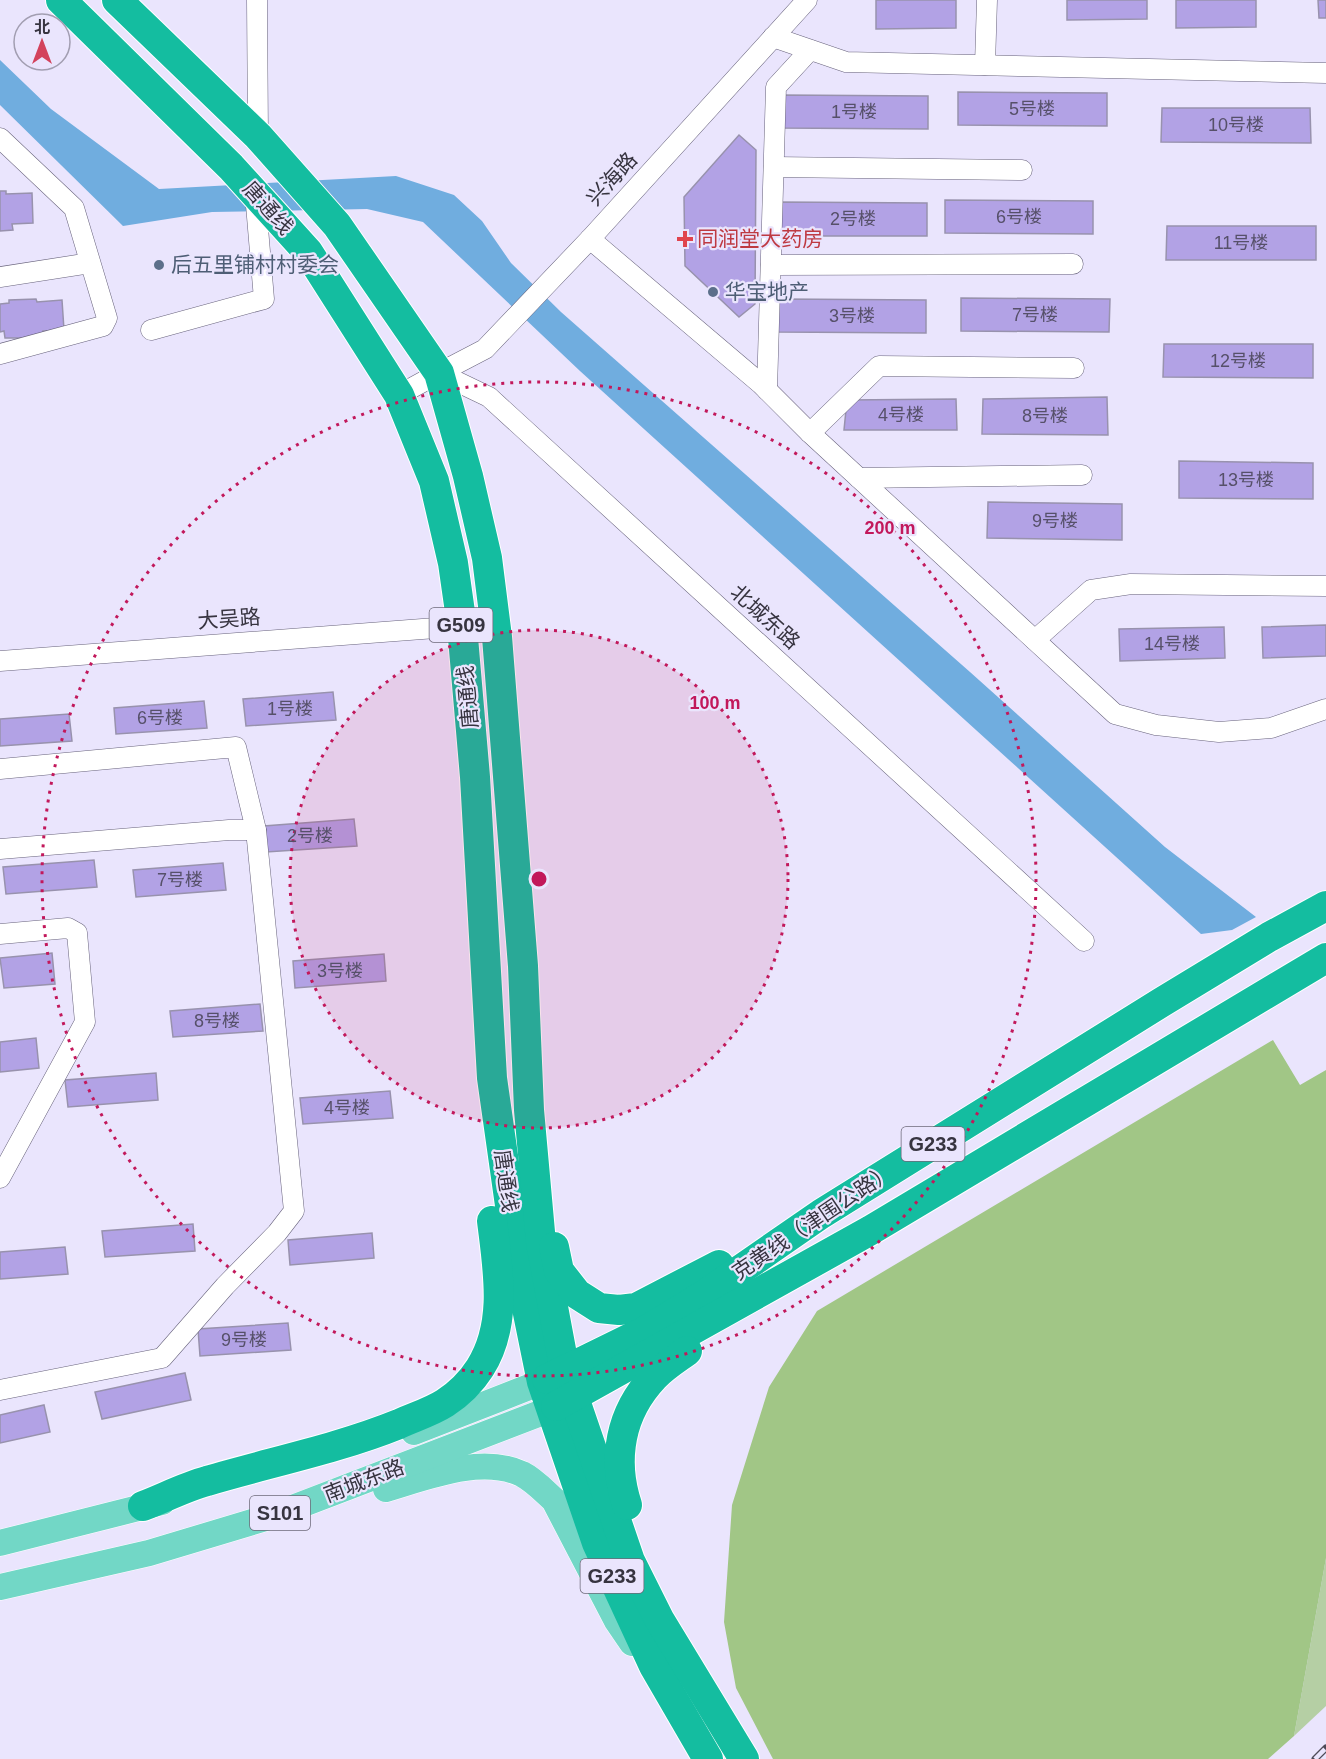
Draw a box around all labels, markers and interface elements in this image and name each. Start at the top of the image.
north arrow [12,12,72,72]
text: 北 [34,19,50,36]
house number: 5号楼 [1009,99,1055,119]
house number: 1号楼 [831,102,877,122]
house number: 10号楼 [1208,115,1264,135]
street label: 兴海路 [582,148,641,210]
street label: 唐通线 [239,177,298,239]
house number: 6号楼 [996,207,1042,227]
house number: 2号楼 [830,209,876,229]
place label: 同润堂大药房 [697,227,823,250]
marker: 同润堂大药房 [678,232,692,246]
house number: 11号楼 [1214,233,1268,253]
place label: 后五里铺村村委会 [171,253,339,276]
marker: 后五里铺村村委会 [152,258,166,272]
place label: 华宝地产 [725,280,809,303]
marker: 华宝地产 [706,285,720,299]
house number: 7号楼 [1012,305,1058,325]
house number: 3号楼 [829,306,875,326]
house number: 12号楼 [1210,351,1266,371]
house number: 4号楼 [878,405,924,425]
house number: 8号楼 [1022,406,1068,426]
house number: 13号楼 [1218,470,1274,490]
house number: 9号楼 [1032,511,1078,531]
text: 200 m [864,518,916,538]
street label: 北城东路 [726,580,804,653]
street label: 大吴路 [197,605,261,632]
road number: G509 [430,608,492,642]
house number: 14号楼 [1144,634,1200,654]
street label: 唐通线 [453,665,482,729]
text: 100 m [689,693,741,713]
house number: 1号楼 [267,699,313,719]
house number: 6号楼 [137,708,183,728]
house number: 2号楼 [287,826,333,846]
centre of rings [529,869,549,889]
house number: 7号楼 [157,870,203,890]
house number: 3号楼 [317,961,363,981]
house number: 8号楼 [194,1011,240,1031]
house number: 4号楼 [324,1098,370,1118]
road number: G233 [902,1127,964,1161]
street label: 唐通线 [491,1148,522,1214]
street label: 克黄线（津围公路） [728,1159,897,1284]
house number: 9号楼 [221,1330,267,1350]
street label: 南城东路 [320,1455,407,1506]
road number: S101 [250,1496,310,1530]
road number: G233 [580,1559,644,1593]

